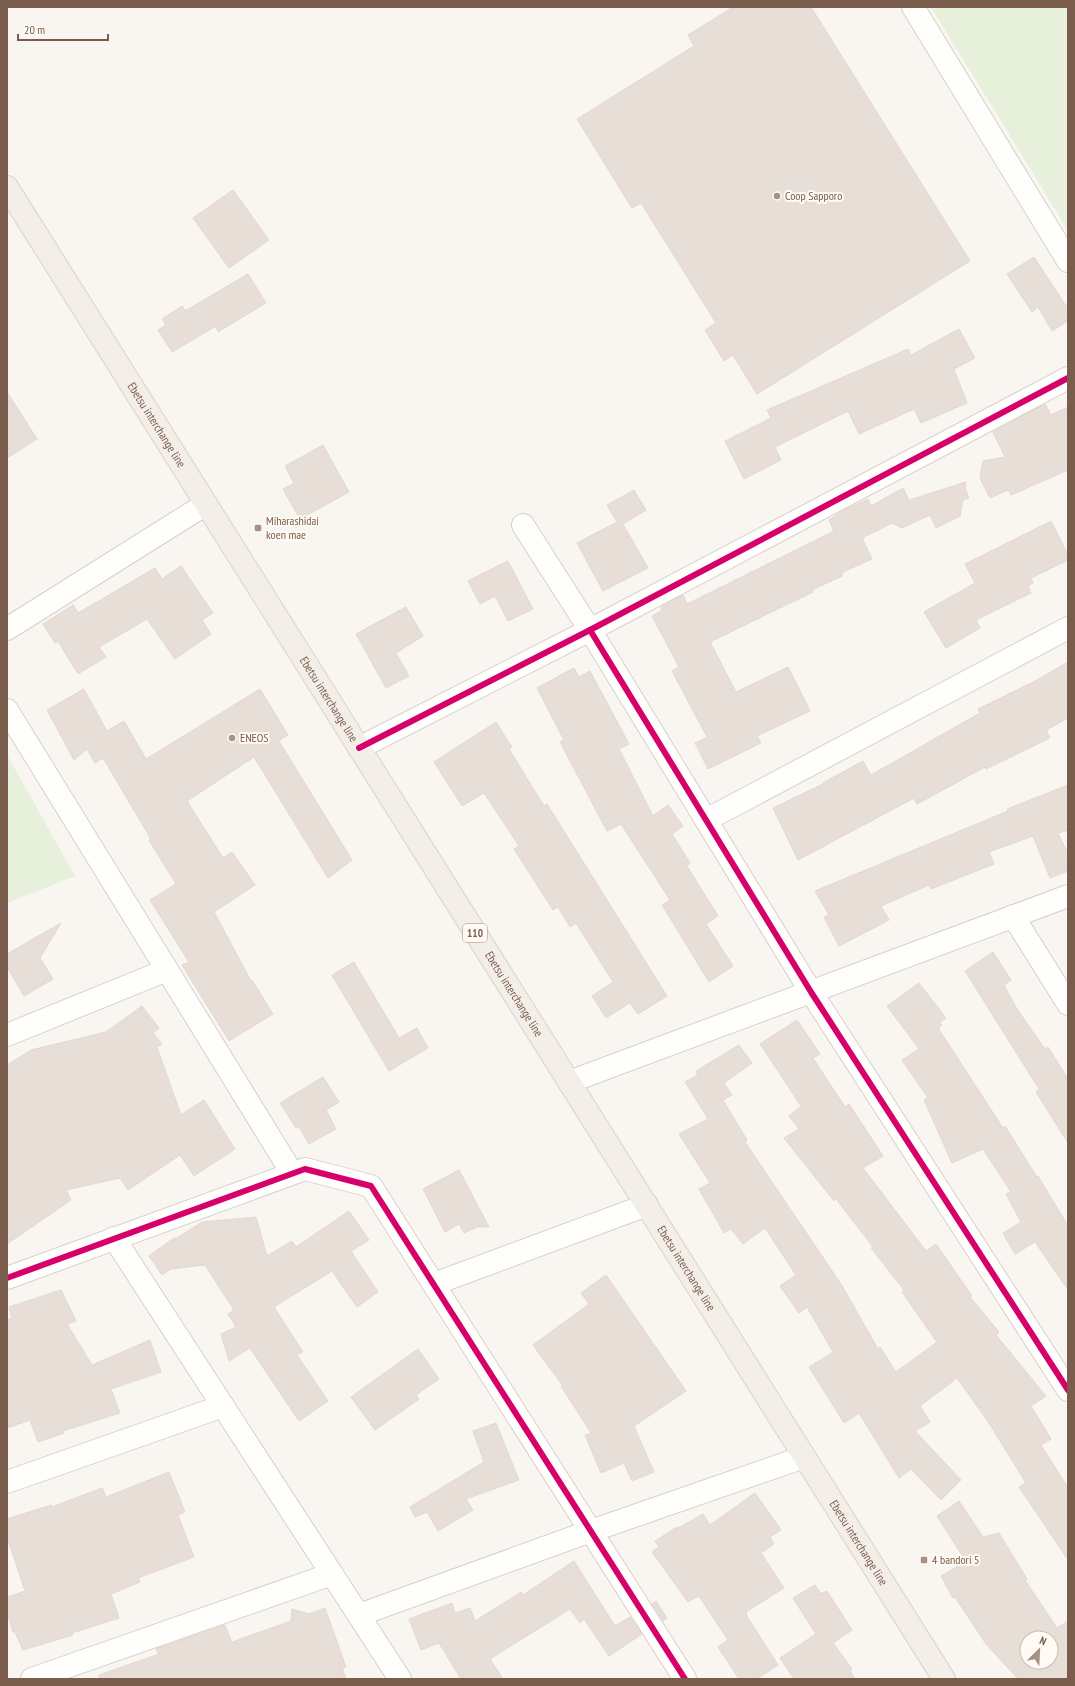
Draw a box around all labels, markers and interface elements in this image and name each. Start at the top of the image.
scale bar [18,16,108,42]
text: 20 m [24,22,45,37]
place label: Coop Sapporo [785,188,842,203]
marker: Coop Sapporo [772,191,782,201]
street label: Ebetsu interchange line [124,379,189,470]
place label: Miharashidai koen mae [266,513,319,542]
marker: Miharashidai koen mae [253,523,263,533]
street label: Ebetsu interchange line [297,654,362,745]
place label: ENEOS [240,730,268,745]
marker: ENEOS [227,733,237,743]
road number: 110 [463,924,487,942]
street label: Ebetsu interchange line [482,948,547,1039]
street label: Ebetsu interchange line [654,1223,719,1314]
street label: Ebetsu interchange line [827,1497,891,1588]
place label: 4 bandori 5 [932,1552,979,1567]
marker: 4 bandori 5 [919,1555,929,1565]
north arrow [1019,1630,1059,1670]
text: N [1038,1633,1049,1648]

